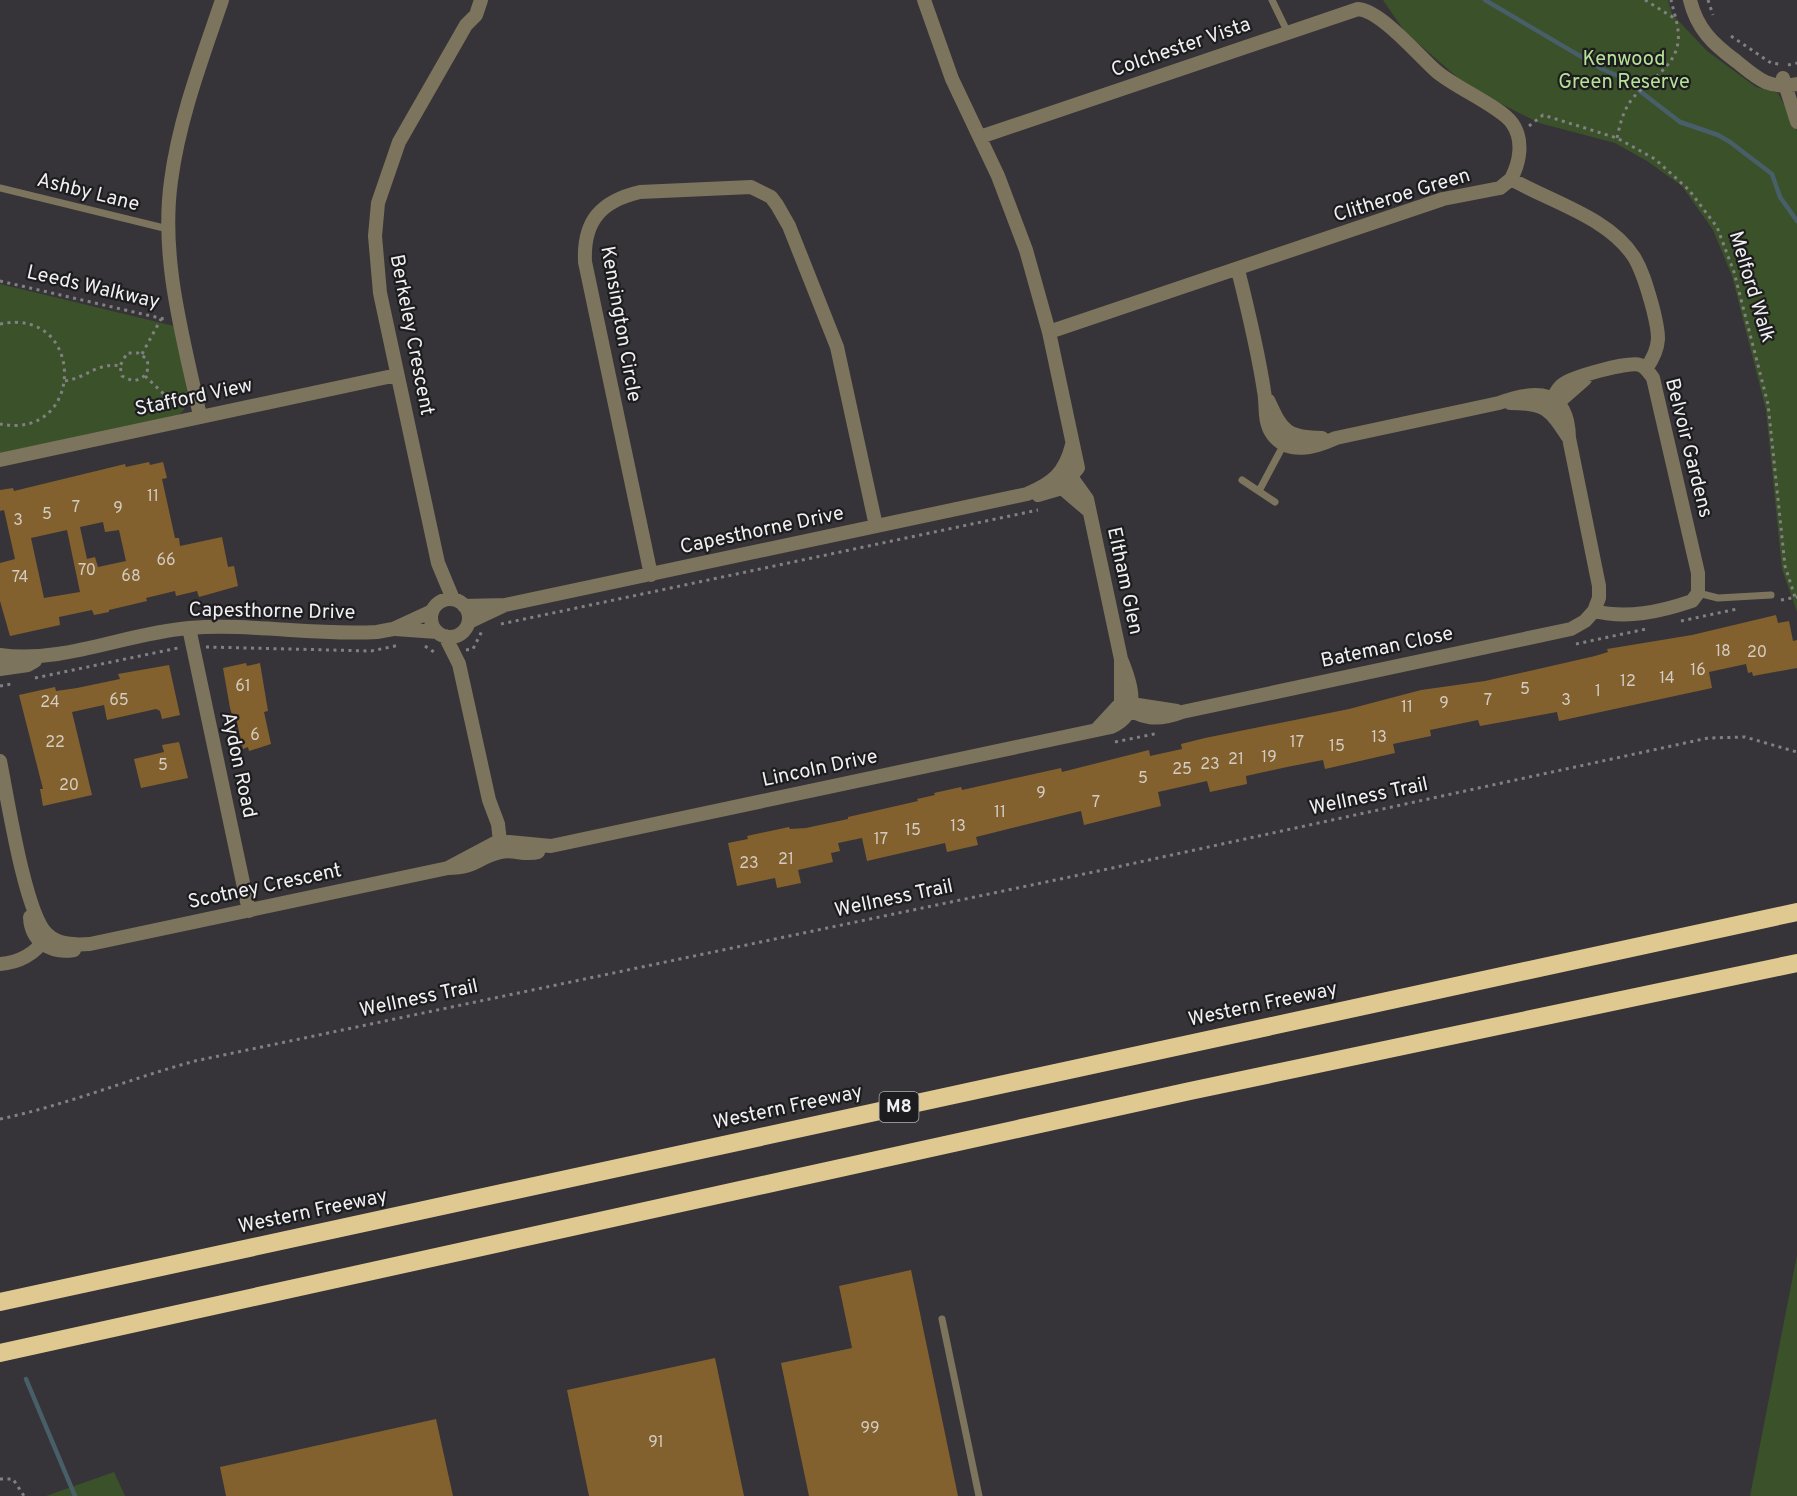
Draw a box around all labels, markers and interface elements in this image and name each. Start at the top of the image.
street label: Colchester Vista [1108,12,1254,84]
park label: Kenwood Green Reserve [1558,47,1690,96]
street label: Clitheroe Green [1331,163,1473,229]
street label: Ashby Lane [34,168,142,218]
street label: Melford Walk [1722,228,1780,346]
street label: Kensington Circle [593,244,647,404]
street label: Berkeley Crescent [383,252,439,418]
street label: Leeds Walkway [24,260,162,316]
street label: Stafford View [133,373,255,423]
street label: Belvoir Gardens [1658,376,1718,520]
house number: 11 [147,487,159,507]
house number: 7 [72,498,80,518]
house number: 9 [113,499,123,519]
street label: Capesthorne Drive [678,501,846,561]
house number: 5 [42,505,52,525]
house number: 3 [13,511,23,531]
street label: Eltham Glen [1100,525,1148,637]
house number: 66 [156,551,176,571]
house number: 70 [78,561,96,581]
house number: 68 [121,567,141,587]
house number: 74 [12,568,28,588]
street label: Capesthorne Drive [188,598,356,626]
street label: Bateman Close [1318,621,1456,675]
house number: 18 [1715,642,1731,662]
house number: 20 [1747,643,1767,663]
house number: 16 [1690,661,1706,681]
house number: 14 [1659,669,1675,689]
house number: 12 [1620,672,1636,692]
house number: 61 [235,677,251,697]
house number: 5 [1520,680,1530,700]
house number: 1 [1595,682,1601,702]
house number: 65 [109,691,129,711]
house number: 7 [1484,691,1492,711]
house number: 3 [1561,691,1571,711]
house number: 24 [40,693,60,713]
house number: 9 [1439,694,1449,714]
house number: 11 [1401,698,1413,718]
street label: Aydon Road [214,710,262,820]
house number: 6 [250,726,260,746]
house number: 13 [1371,728,1387,748]
house number: 22 [45,733,65,753]
house number: 17 [1290,733,1304,753]
house number: 15 [1329,737,1345,757]
street label: Lincoln Drive [760,744,880,794]
house number: 19 [1261,748,1277,768]
house number: 21 [1228,750,1244,770]
house number: 23 [1200,755,1220,775]
house number: 5 [158,756,168,776]
house number: 25 [1172,760,1192,780]
house number: 5 [1138,769,1148,789]
street label: Wellness Trail [1307,772,1431,822]
house number: 20 [59,776,79,796]
house number: 9 [1036,784,1046,804]
house number: 7 [1092,793,1100,813]
house number: 11 [994,803,1006,823]
house number: 13 [950,817,966,837]
house number: 15 [905,821,921,841]
house number: 17 [874,830,888,850]
house number: 21 [778,850,794,870]
house number: 23 [739,854,759,874]
street label: Scotney Crescent [186,858,344,916]
street label: Wellness Trail [832,874,956,924]
street label: Wellness Trail [357,974,481,1024]
street label: Western Freeway [1186,976,1340,1034]
street label: Western Freeway [711,1079,865,1137]
road number: M8 [880,1092,918,1122]
street label: Western Freeway [236,1183,390,1241]
house number: 99 [860,1419,880,1439]
house number: 91 [648,1433,664,1453]

